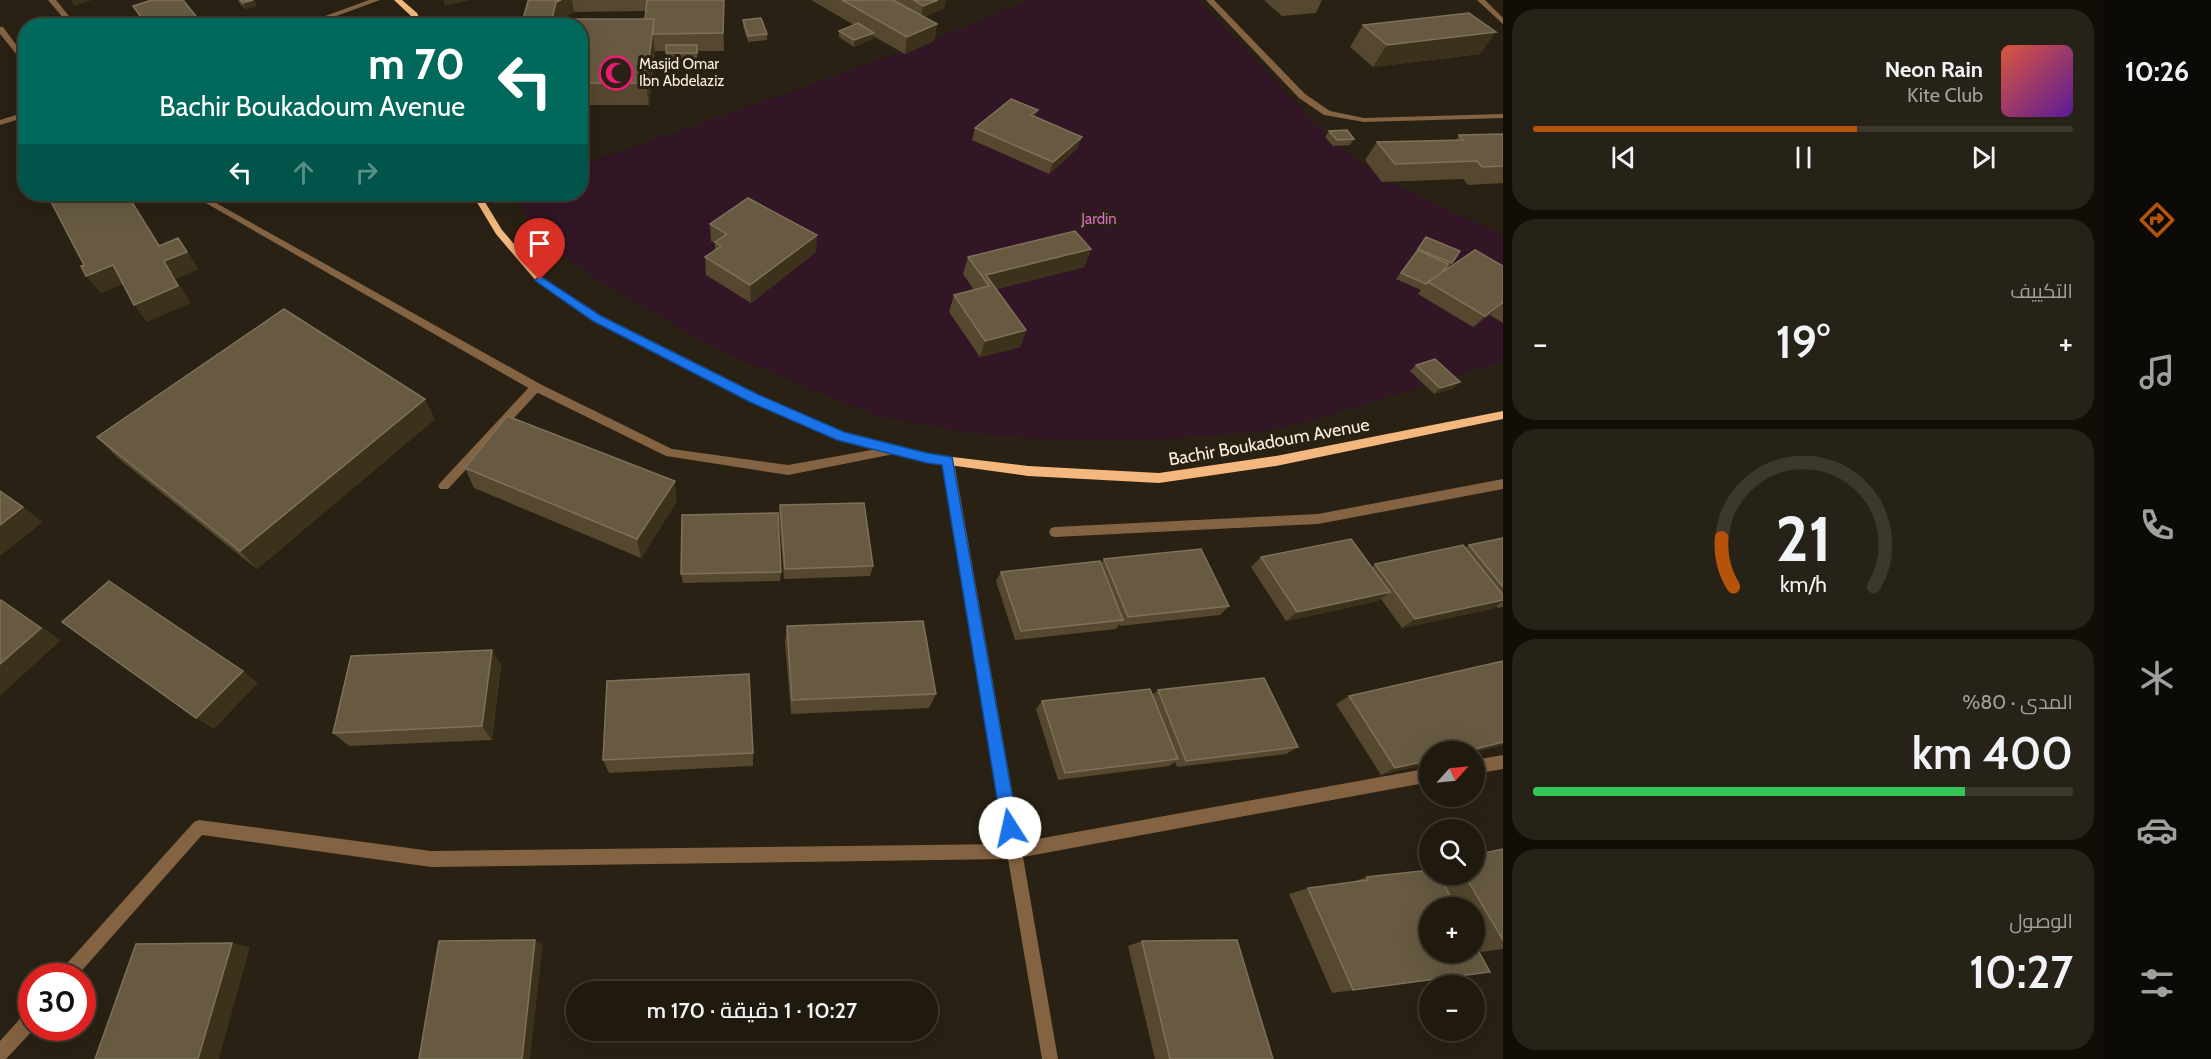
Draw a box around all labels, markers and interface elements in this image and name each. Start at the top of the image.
text: 70 m [368,38,465,90]
icon: left [486,42,564,120]
mosque icon: Masjid Omar Ibn Abdelaziz [598,55,634,91]
place label: Masjid Omar Ibn Abdelaziz [639,55,724,90]
text: 10:26 [2125,55,2189,88]
text: Neon Rain [1885,56,1983,83]
text: Kite Club [1907,83,1983,107]
text: Bachir Boukadoum Avenue [159,90,465,123]
icon: previous [1607,141,1640,174]
icon: pause [1787,141,1820,174]
icon: next [1967,141,2000,174]
icon: left [224,156,257,189]
icon: ahead [287,156,320,189]
icon: right [350,156,383,189]
icon: directions [2136,199,2178,241]
park label: Jardin [1080,210,1117,228]
pin [514,218,565,280]
icon: arrive [523,227,556,260]
text: التكييف [2010,279,2073,303]
text: 19° [1776,315,1830,369]
text: − [1533,323,1548,363]
text: + [2058,323,2073,363]
icon: music [2136,351,2178,393]
street label: Bachir Boukadoum Avenue [1167,413,1371,471]
text: 21 [1775,501,1831,577]
icon: phone [2136,504,2178,546]
text: km/h [1780,571,1826,597]
icon: climate [2136,657,2178,699]
text: المدى · 80% [1962,690,2073,714]
text: 400 km [1912,726,2073,780]
north arrow [1419,741,1485,807]
map controls [1419,741,1485,1041]
position arrow [978,796,1042,860]
icon: car [2136,809,2178,851]
button: search [1419,819,1485,885]
button: + [1419,897,1485,963]
text: الوصول [2009,909,2073,933]
text: 10:27 [1969,945,2073,999]
icon: filters [2136,962,2178,1004]
speed limit sign: 30 [18,963,96,1041]
button: − [1419,975,1485,1041]
text: 10:27 · 1 دقيقة · 170 m [647,997,857,1024]

